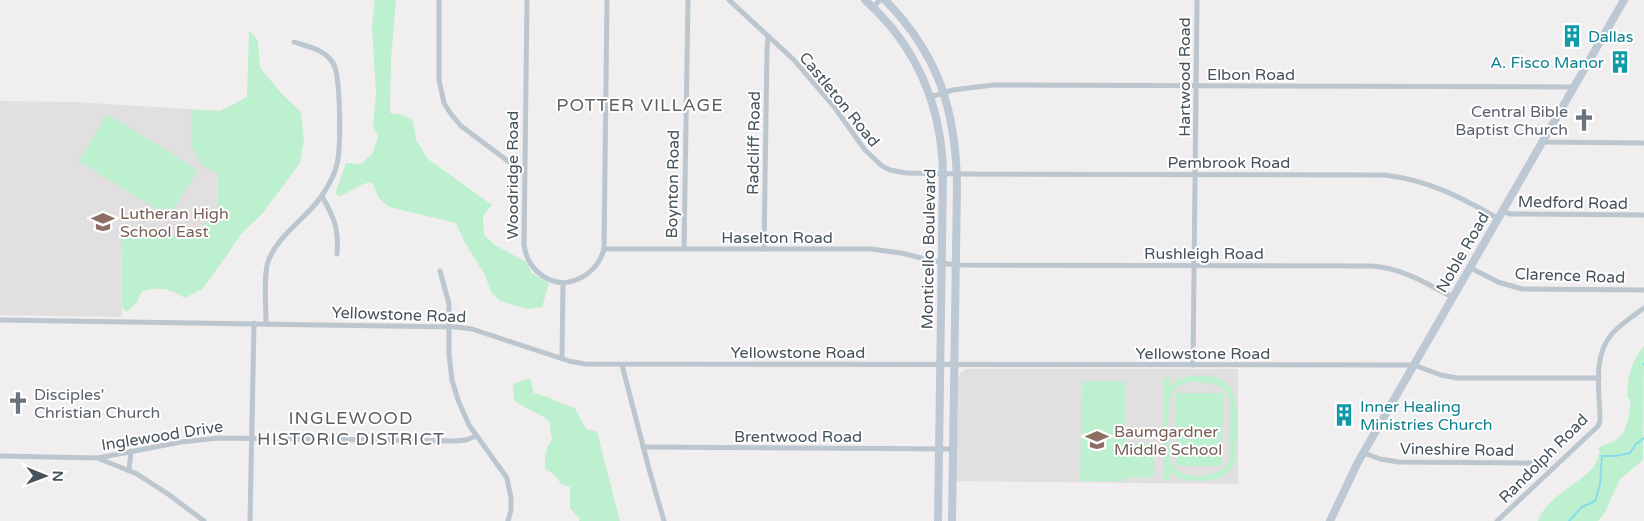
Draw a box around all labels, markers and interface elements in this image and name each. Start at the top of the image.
street label: Hartwood Road [1175,17,1195,137]
building icon: Dallas [1559,23,1585,49]
place label: Dallas [1588,27,1634,47]
street label: Castleton Road [795,48,884,151]
building icon: A. Fisco Manor [1607,49,1633,75]
place label: A. Fisco Manor [1490,53,1605,73]
street label: Elbon Road [1207,65,1295,85]
street label: Radcliff Road [743,91,765,195]
district label: POTTER VILLAGE [556,94,724,116]
place label: Central Bible Baptist Church [1455,102,1568,140]
church icon: Central Bible Baptist Church [1571,107,1597,133]
street label: Woodridge Road [503,111,523,239]
street label: Boynton Road [662,130,684,238]
street label: Pembrook Road [1168,153,1290,173]
street label: Monticello Boulevard [918,168,940,330]
street label: Medford Road [1518,192,1628,214]
place label: Lutheran High School East [120,204,229,242]
school or university icon: Lutheran High School East [90,209,116,235]
street label: Noble Road [1432,209,1494,296]
street label: Haselton Road [721,228,833,248]
street label: Rushleigh Road [1144,244,1264,264]
street label: Clarence Road [1514,264,1626,288]
street label: Yellowstone Road [331,303,467,327]
street label: Yellowstone Road [731,343,865,363]
street label: Yellowstone Road [1136,344,1270,364]
place label: Disciples' Christian Church [34,385,160,423]
church icon: Disciples' Christian Church [5,390,31,416]
place label: Inner Healing Ministries Church [1360,397,1492,435]
building icon: Inner Healing Ministries Church [1331,402,1357,428]
district label: INGLEWOOD HISTORIC DISTRICT [257,407,445,450]
street label: Randolph Road [1495,410,1593,508]
street label: Inglewood Drive [100,416,224,455]
place label: Baumgardner Middle School [1114,422,1222,460]
street label: Brentwood Road [734,427,862,447]
school or university icon: Baumgardner Middle School [1084,427,1110,453]
street label: Vineshire Road [1400,439,1514,461]
north arrow [20,451,70,501]
text: N [49,470,66,482]

